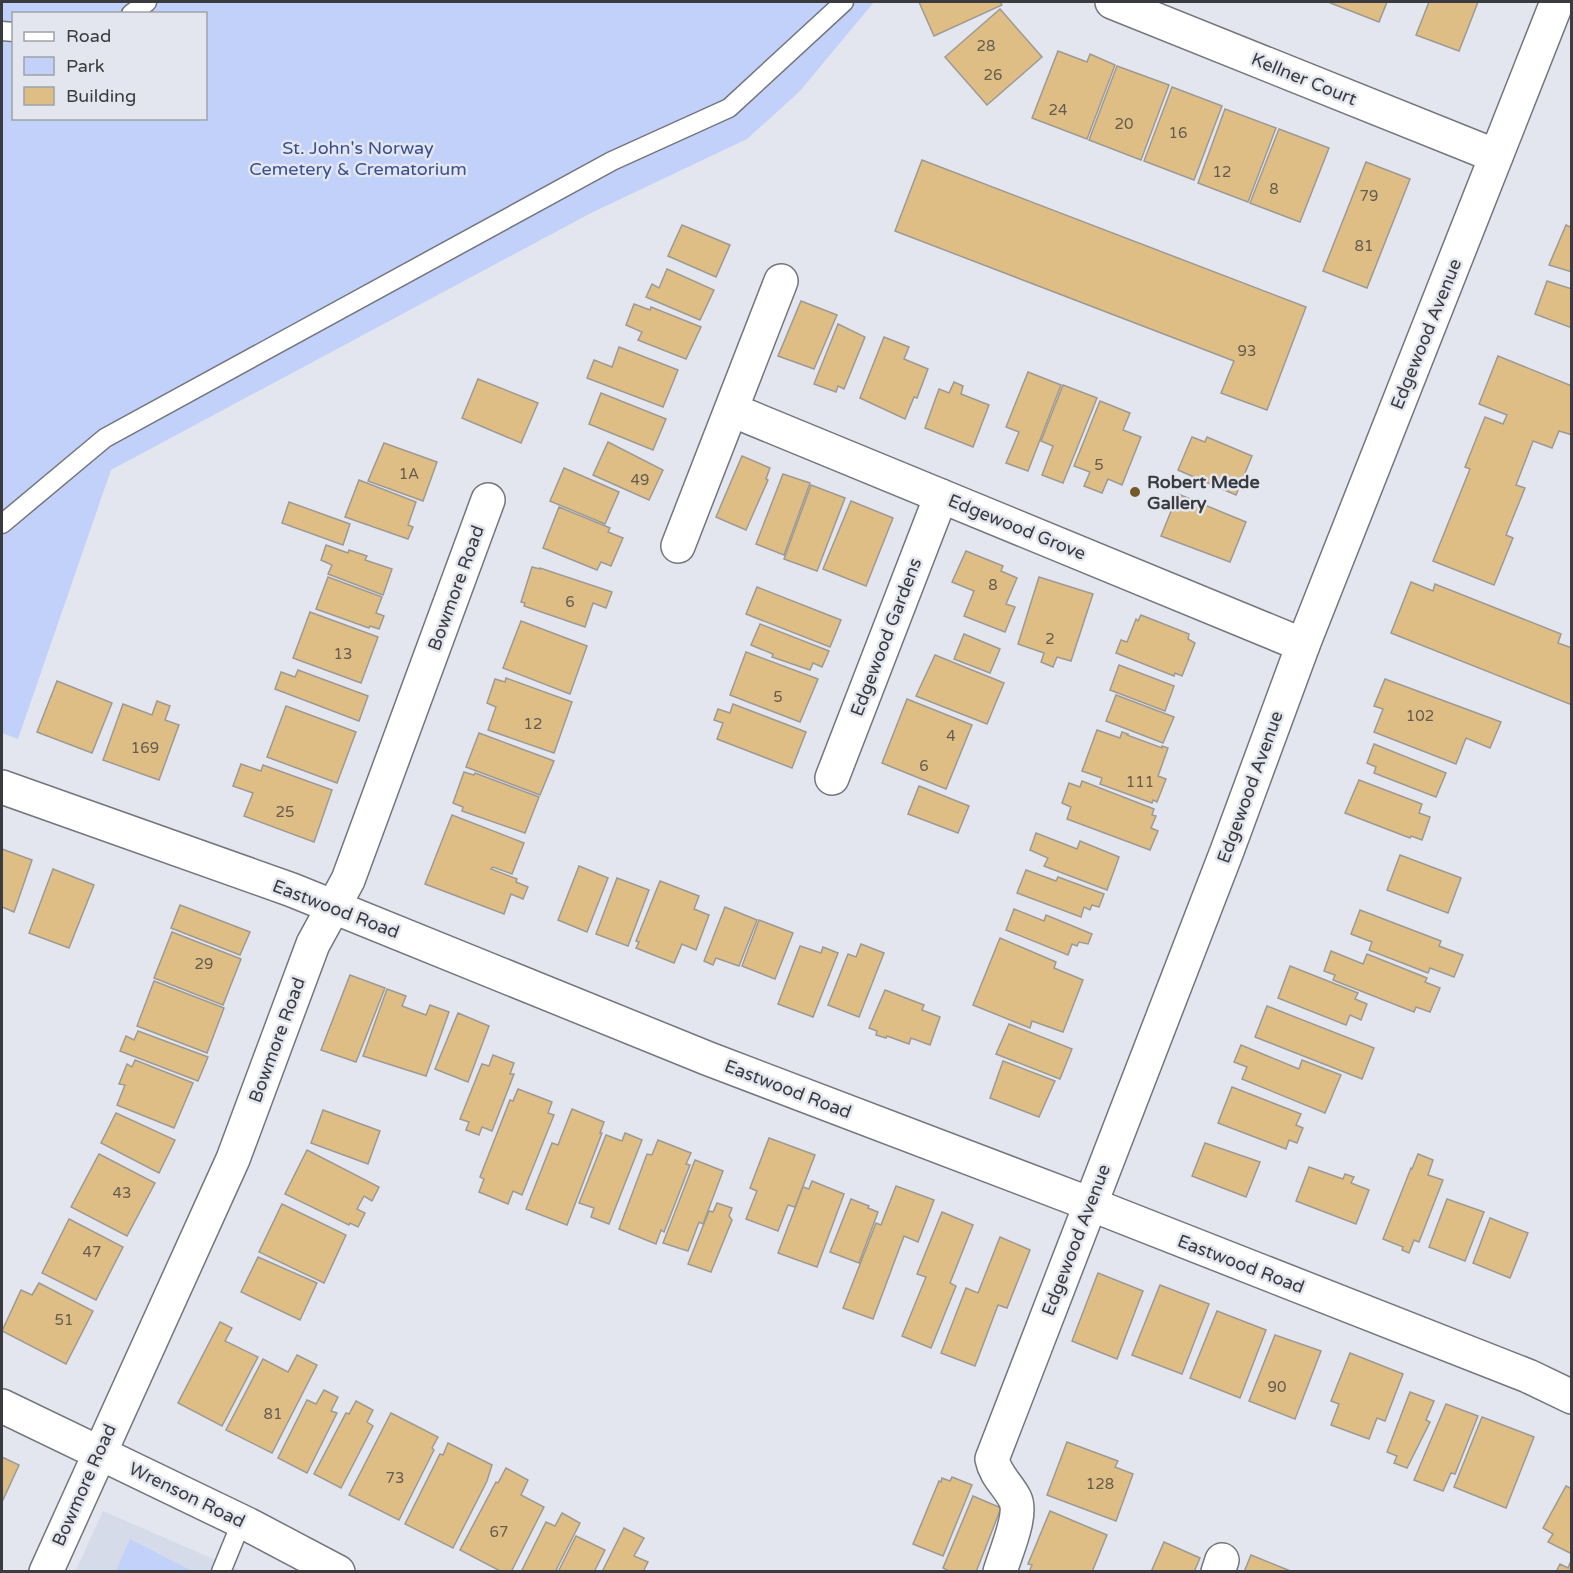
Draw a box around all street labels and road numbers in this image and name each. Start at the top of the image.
street label: Kellner Court [1248,48,1360,110]
street label: Edgewood Avenue [1386,255,1466,413]
street label: Edgewood Grove [945,489,1089,565]
street label: Bowmore Road [423,522,489,654]
street label: Edgewood Gardens [846,555,926,719]
street label: Edgewood Avenue [1212,708,1288,866]
street label: Eastwood Road [269,875,403,943]
street label: Bowmore Road [244,974,310,1106]
street label: Eastwood Road [721,1055,855,1123]
street label: Edgewood Avenue [1037,1161,1115,1319]
street label: Eastwood Road [1174,1230,1308,1298]
street label: Bowmore Road [47,1420,121,1550]
street label: Wrenson Road [125,1457,249,1533]

